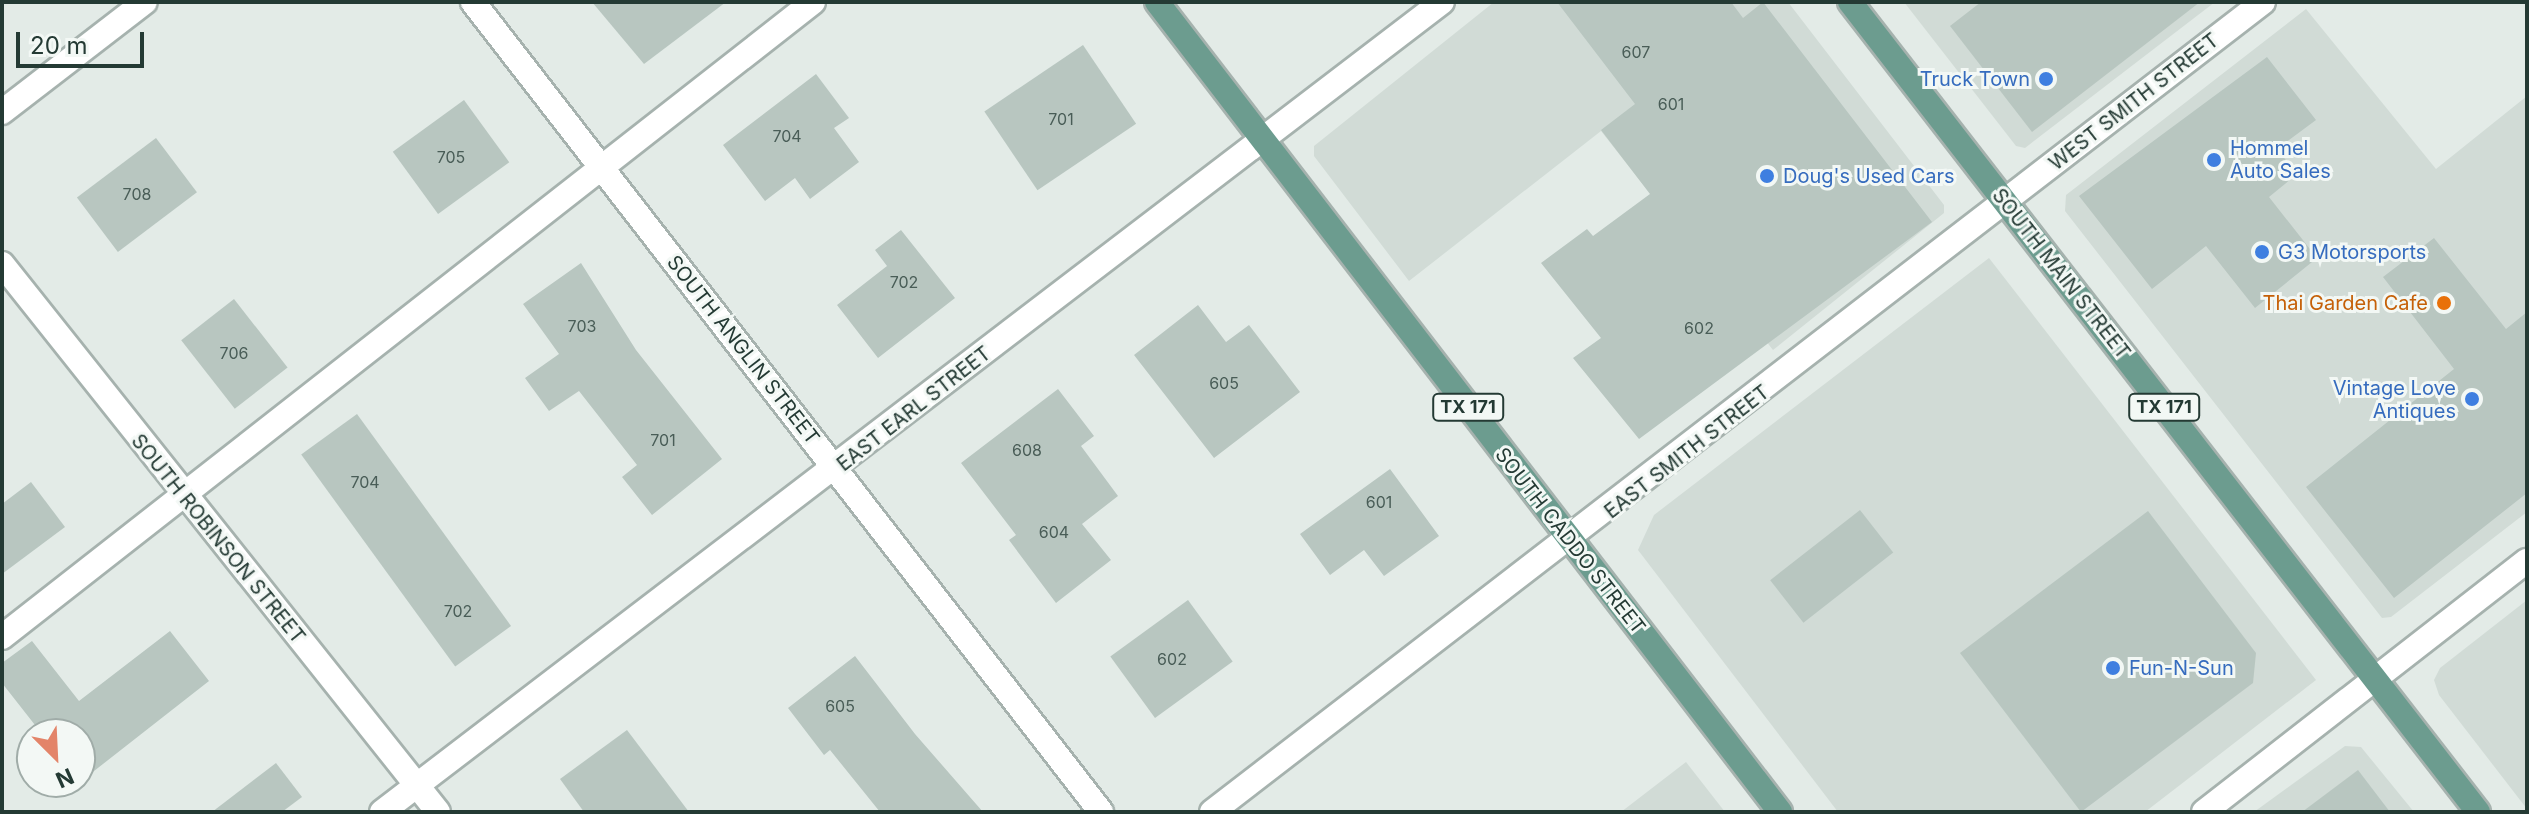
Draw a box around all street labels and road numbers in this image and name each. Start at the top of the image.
street label: WEST SMITH STREET [2045,28,2223,176]
street label: SOUTH MAIN STREET [1987,184,2135,364]
street label: SOUTH ANGLIN STREET [662,251,824,449]
street label: EAST EARL STREET [832,342,996,476]
street label: EAST SMITH STREET [1600,380,1774,524]
road number: TX 171 [1432,393,1504,421]
road number: TX 171 [2128,393,2200,421]
street label: SOUTH ROBINSON STREET [126,429,310,649]
street label: SOUTH CADDO STREET [1490,443,1650,639]

